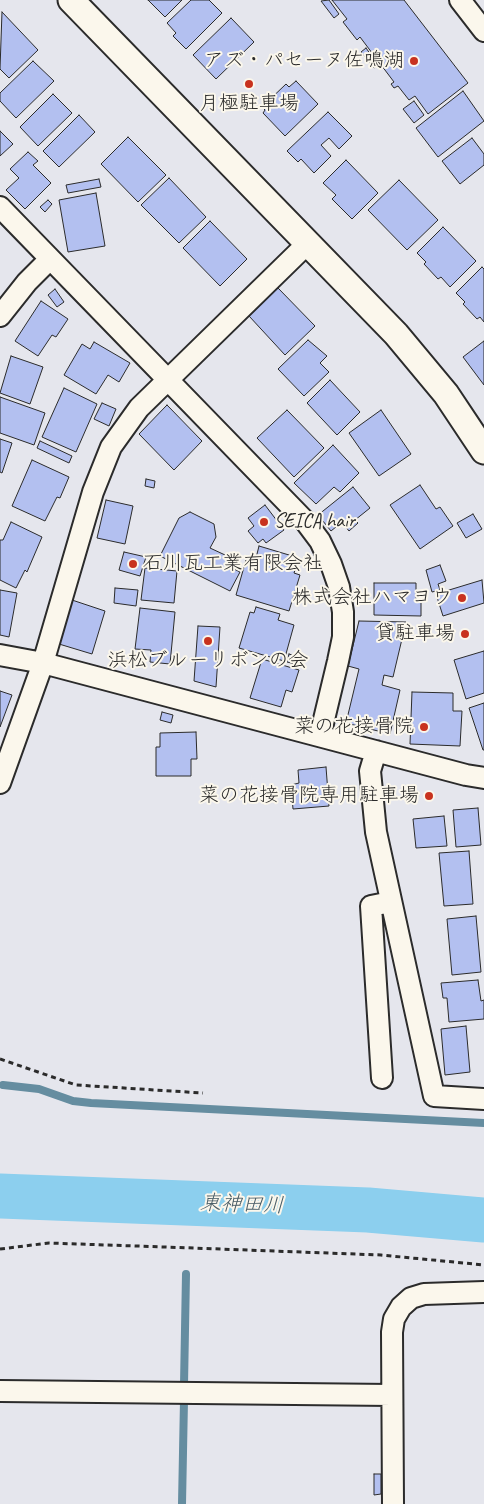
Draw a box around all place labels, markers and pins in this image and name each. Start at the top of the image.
place label: アズ・パセーヌ佐鳴湖 [204,49,404,73]
marker: アズ・パセーヌ佐鳴湖 [408,55,420,67]
marker: 月極駐車場 [243,78,255,90]
place label: 月極駐車場 [199,92,299,116]
place label: SEICA hair [274,510,355,534]
marker: SEICA hair [258,516,270,528]
place label: 石川瓦工業有限会社 [143,552,323,576]
marker: 石川瓦工業有限会社 [127,558,139,570]
place label: 株式会社ハマヨウ [292,586,452,610]
marker: 株式会社ハマヨウ [456,592,468,604]
place label: 貸駐車場 [375,622,455,646]
marker: 貸駐車場 [459,628,471,640]
marker: 浜松ブルーリボンの会 [202,635,214,647]
place label: 浜松ブルーリボンの会 [108,649,308,673]
place label: 菜の花接骨院 [294,715,414,739]
marker: 菜の花接骨院 [418,721,430,733]
place label: 菜の花接骨院専用駐車場 [199,784,419,808]
marker: 菜の花接骨院専用駐車場 [423,790,435,802]

